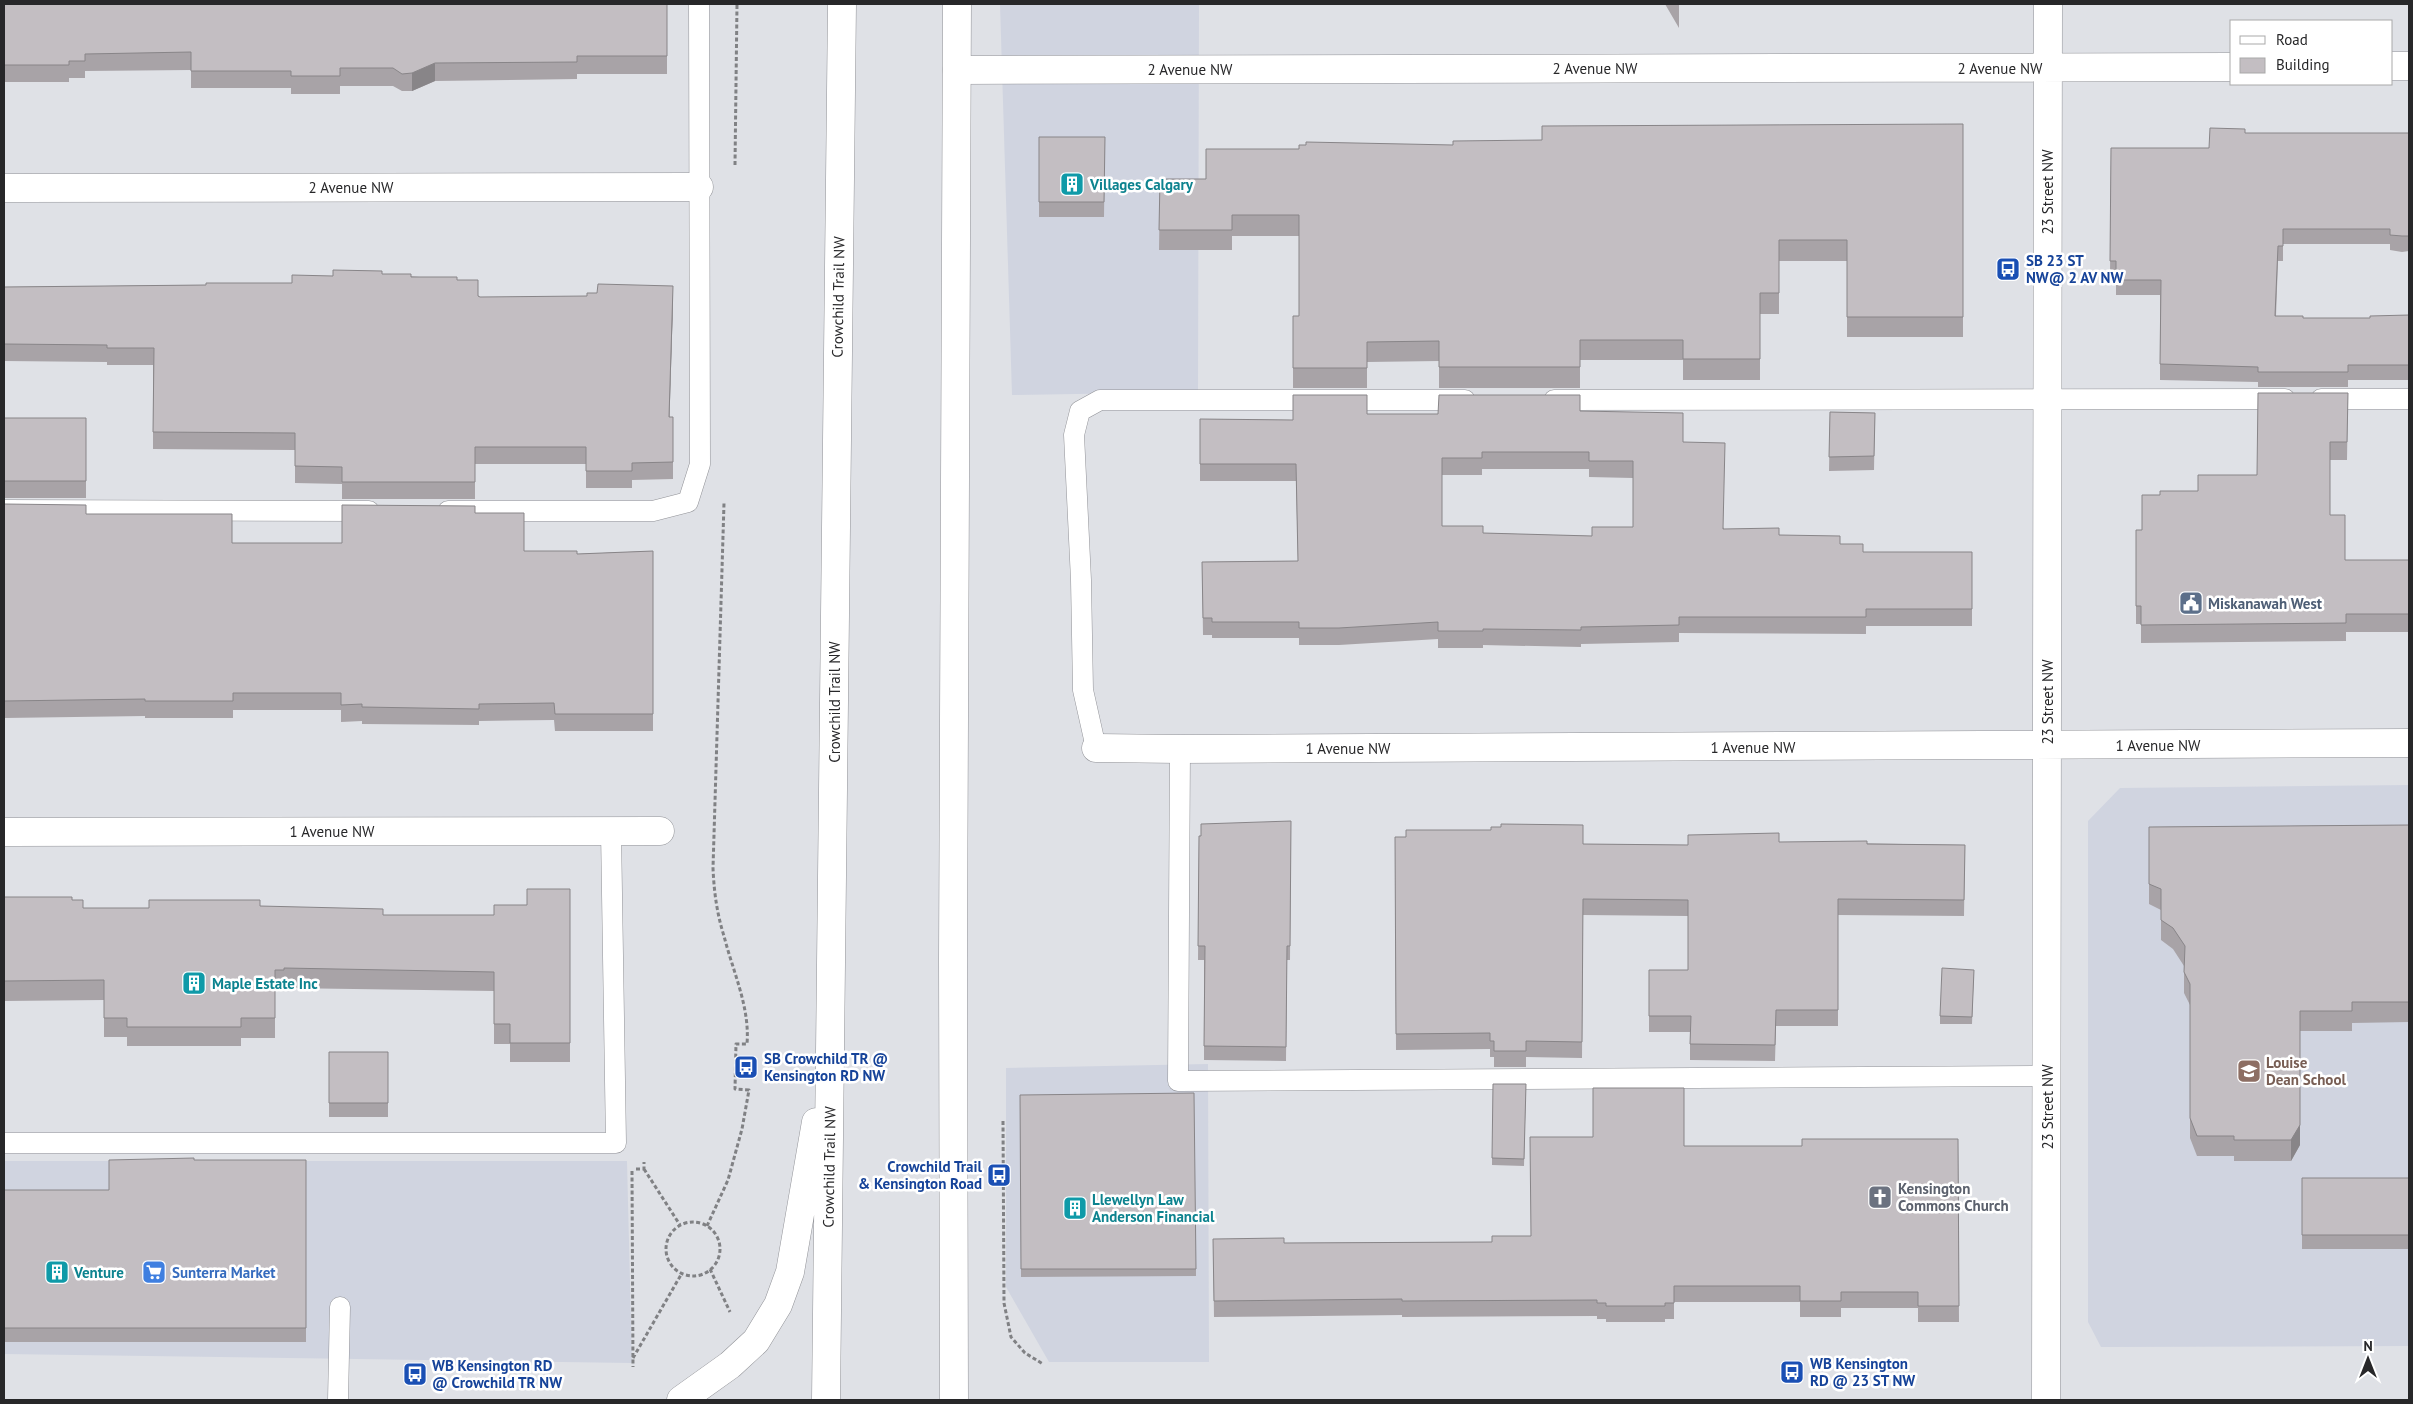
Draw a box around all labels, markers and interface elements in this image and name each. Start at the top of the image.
legend [2230,20,2393,85]
text: Road [2276,30,2308,49]
text: Building [2276,55,2330,74]
street label: 2 Avenue NW [1552,59,1638,78]
street label: 2 Avenue NW [1957,59,2043,78]
street label: 2 Avenue NW [1147,60,1233,79]
street label: 23 Street NW [2038,149,2057,235]
building icon: Villages Calgary [1059,171,1085,197]
place label: Villages Calgary [1089,175,1194,194]
street label: 2 Avenue NW [308,178,394,197]
street label: Crowchild Trail NW [827,236,849,358]
place label: SB 23 ST NW@ 2 AV NW [2026,251,2123,287]
bus stop icon: SB 23 ST NW@ 2 AV NW [1995,256,2021,282]
public building icon: Miskanawah West [2178,590,2204,616]
place label: Miskanawah West [2208,594,2323,613]
street label: Crowchild Trail NW [825,641,844,763]
street label: 23 Street NW [2038,659,2057,745]
street label: 1 Avenue NW [2115,736,2201,755]
street label: 1 Avenue NW [1710,738,1796,757]
street label: 1 Avenue NW [1305,739,1391,758]
street label: 1 Avenue NW [289,822,375,841]
building icon: Maple Estate Inc [181,970,207,996]
place label: Maple Estate Inc [212,974,318,993]
place label: SB Crowchild TR @ Kensington RD NW [764,1049,888,1085]
place label: Louise Dean School [2266,1053,2346,1089]
bus stop icon: SB Crowchild TR @ Kensington RD NW [733,1054,759,1080]
school or university icon: Louise Dean School [2236,1058,2262,1084]
street label: 23 Street NW [2038,1064,2057,1150]
street label: Crowchild Trail NW [818,1106,840,1228]
place label: Crowchild Trail & Kensington Road [858,1157,983,1193]
bus stop icon: Crowchild Trail & Kensington Road [986,1162,1012,1188]
place label: Kensington Commons Church [1898,1179,2009,1215]
church icon: Kensington Commons Church [1867,1184,1893,1210]
place label: Llewellyn Law Anderson Financial [1092,1190,1215,1226]
building icon: Llewellyn Law Anderson Financial [1062,1195,1088,1221]
building icon: Venture [44,1259,70,1285]
supermarket icon: Sunterra Market [141,1259,167,1285]
place label: Venture [73,1263,124,1282]
place label: Sunterra Market [172,1263,276,1282]
north arrow [2343,1334,2393,1384]
text: N [2363,1337,2373,1355]
place label: WB Kensington RD @ 23 ST NW [1810,1354,1915,1390]
place label: WB Kensington RD @ Crowchild TR NW [432,1356,562,1392]
bus stop icon: WB Kensington RD @ 23 ST NW [1779,1359,1805,1385]
bus stop icon: WB Kensington RD @ Crowchild TR NW [402,1361,428,1387]

